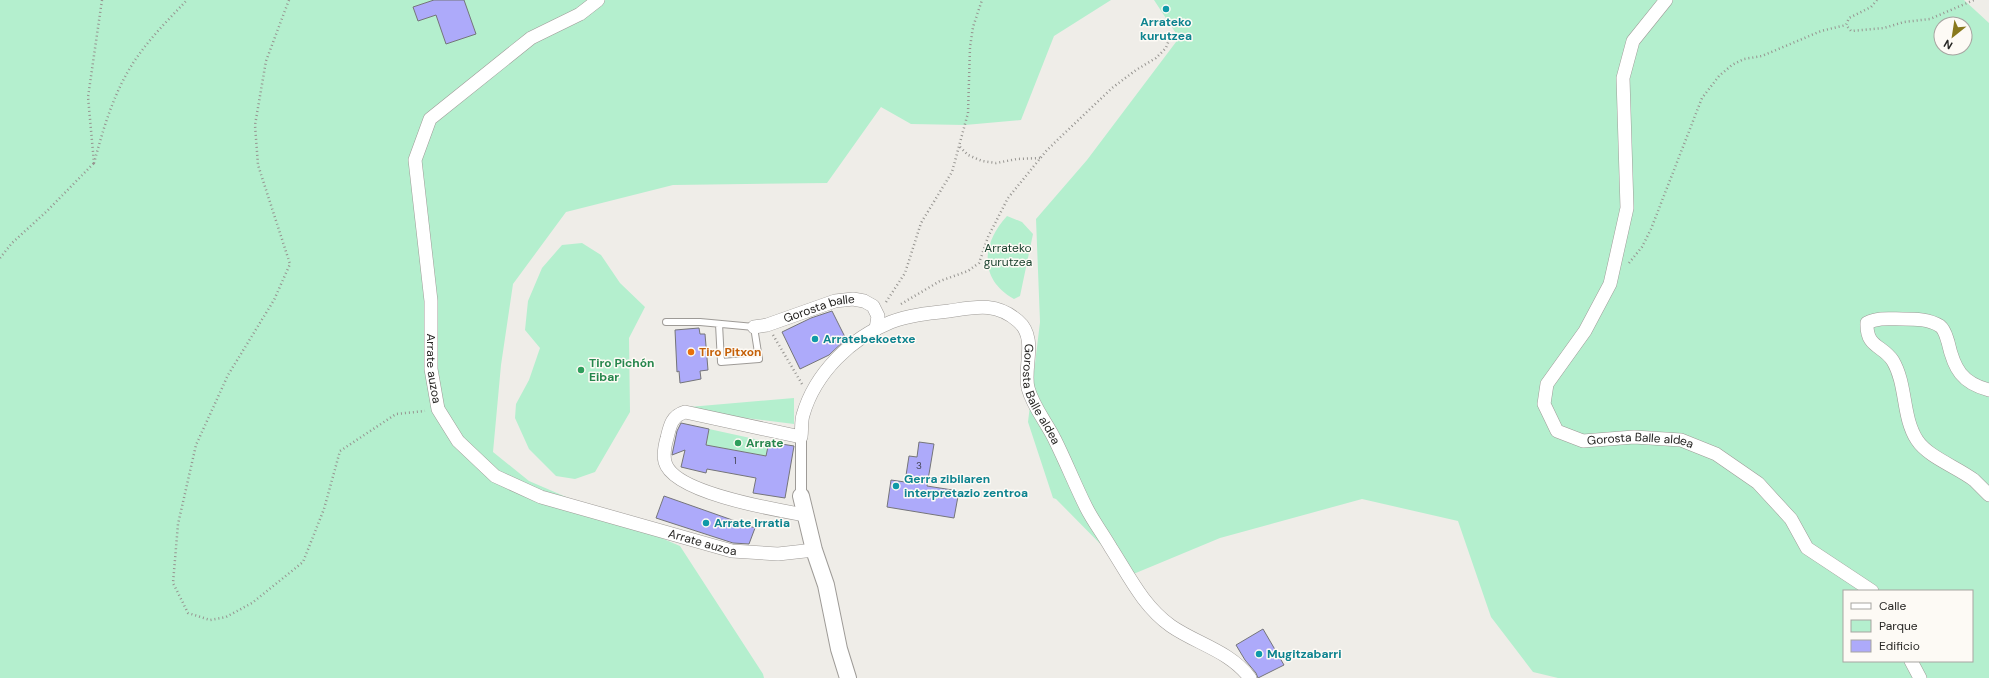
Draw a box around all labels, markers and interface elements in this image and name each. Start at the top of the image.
marker: Arrateko kurutzea [1161,4,1171,14]
place label: Arrateko kurutzea [1140,14,1192,44]
north arrow [1933,16,1973,56]
text: N [1941,37,1955,53]
park label: Arrateko gurutzea [984,240,1032,270]
street label: Gorosta balle [781,291,856,327]
place label: Arratebekoetxe [823,331,916,347]
street label: Arrate auzoa [423,333,445,405]
marker: Arratebekoetxe [810,334,820,344]
place label: Tiro Pitxon [699,344,762,360]
street label: Gorosta Balle aldea [1019,344,1064,447]
marker: Tiro Pitxon [686,347,696,357]
place label: Tiro Pichón Eibar [589,355,655,385]
marker: Tiro Pichón Eibar [576,365,586,375]
street label: Gorosta Balle aldea [1586,429,1696,452]
place label: Arrate [746,435,784,451]
marker: Arrate [733,438,743,448]
house number: 1 [733,454,737,467]
house number: 3 [916,459,922,472]
place label: Gerra zibilaren interpretazio zentroa [904,471,1028,501]
marker: Gerra zibilaren interpretazio zentroa [891,481,901,491]
place label: Arrate Irratia [714,515,790,531]
marker: Arrate Irratia [701,518,711,528]
street label: Arrate auzoa [666,525,737,559]
legend [1843,590,1973,662]
text: Calle [1879,598,1906,614]
text: Parque [1879,618,1918,634]
text: Edificio [1879,638,1920,654]
place label: Mugitzabarri [1267,646,1342,662]
marker: Mugitzabarri [1254,649,1264,659]

